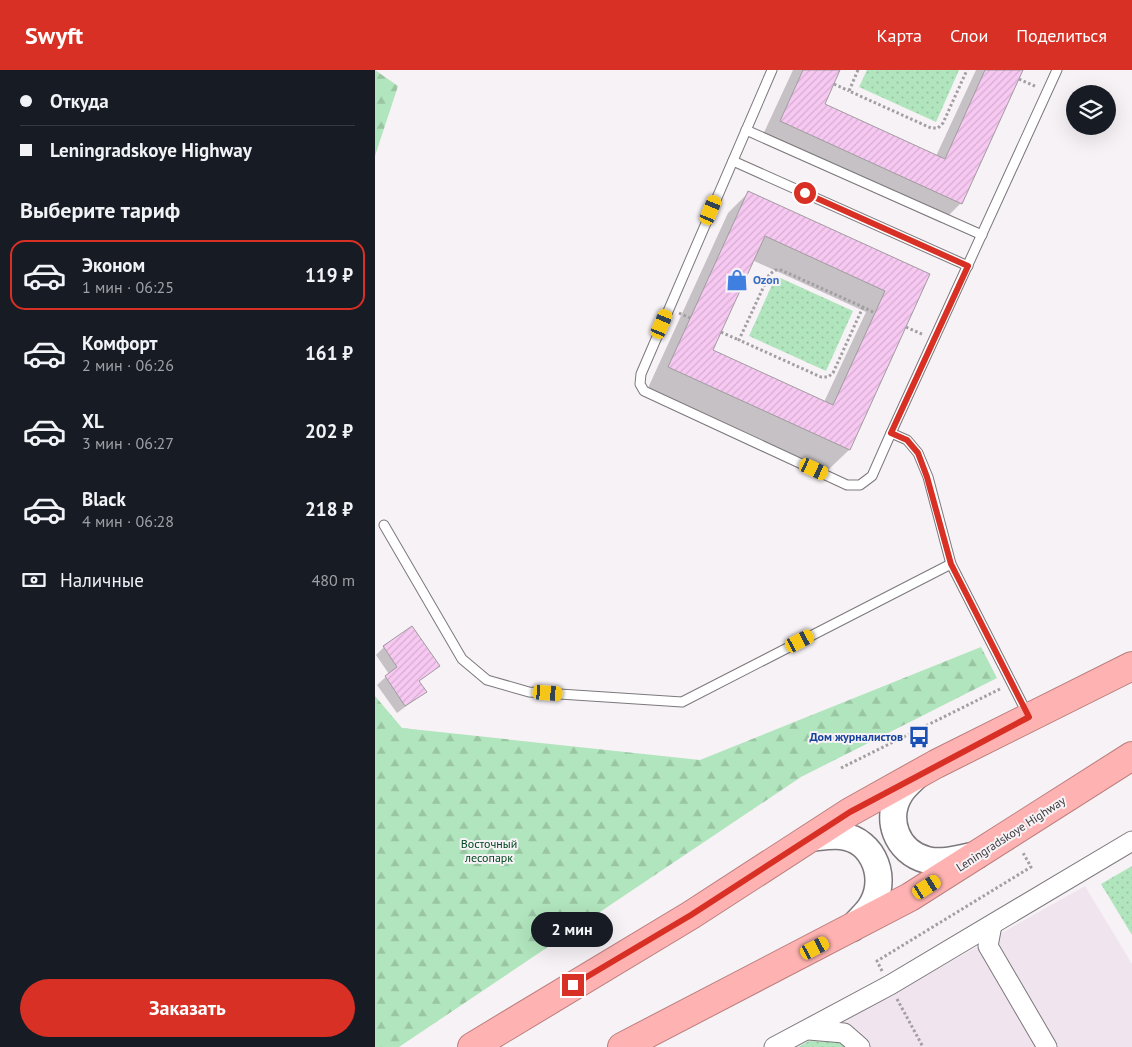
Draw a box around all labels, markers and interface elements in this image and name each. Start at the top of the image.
text: Swyft [25,20,83,51]
text: Карта [877,24,922,47]
text: Слои [950,24,988,47]
text: Поделиться [1016,24,1107,47]
map controls [1066,85,1116,135]
button: layers [1066,85,1116,135]
text: Откуда [50,89,109,113]
text: Leningradskoye Highway [50,138,252,162]
route start [794,182,816,204]
car [698,193,723,227]
text: Выберите тариф [20,196,180,224]
icon: car [22,253,67,298]
text: Эконом [82,253,145,277]
text: 119 ₽ [305,263,353,287]
shop icon: Ozon [724,267,750,293]
place label: Ozon [753,272,779,287]
text: 1 мин · 06:25 [82,277,174,297]
car [649,307,674,341]
icon: car [22,331,67,376]
text: Комфорт [82,331,158,355]
text: 161 ₽ [305,341,353,365]
text: 2 мин · 06:26 [82,355,174,375]
icon: car [22,409,67,454]
text: XL [82,409,104,433]
text: 202 ₽ [305,419,353,443]
text: 3 мин · 06:27 [82,433,174,453]
car [797,456,830,482]
icon: car [22,487,67,532]
text: Black [82,487,126,511]
text: 218 ₽ [305,497,353,521]
text: 4 мин · 06:28 [82,511,174,531]
icon: cash [20,566,48,594]
text: Наличные [60,568,144,592]
text: 480 m [312,570,355,590]
car [783,628,816,654]
car [532,684,563,702]
bus stop icon: Дом журналистов [906,724,932,750]
place label: Дом журналистов [809,729,903,744]
street label: Leningradskoye Highway [953,792,1069,875]
park label: Восточный лесопарк [461,836,517,865]
car [910,873,943,901]
callout: 2 мин [532,912,614,948]
text: 2 мин [551,919,593,939]
car [798,935,831,961]
route end [562,974,584,996]
button: Заказать [20,979,355,1037]

